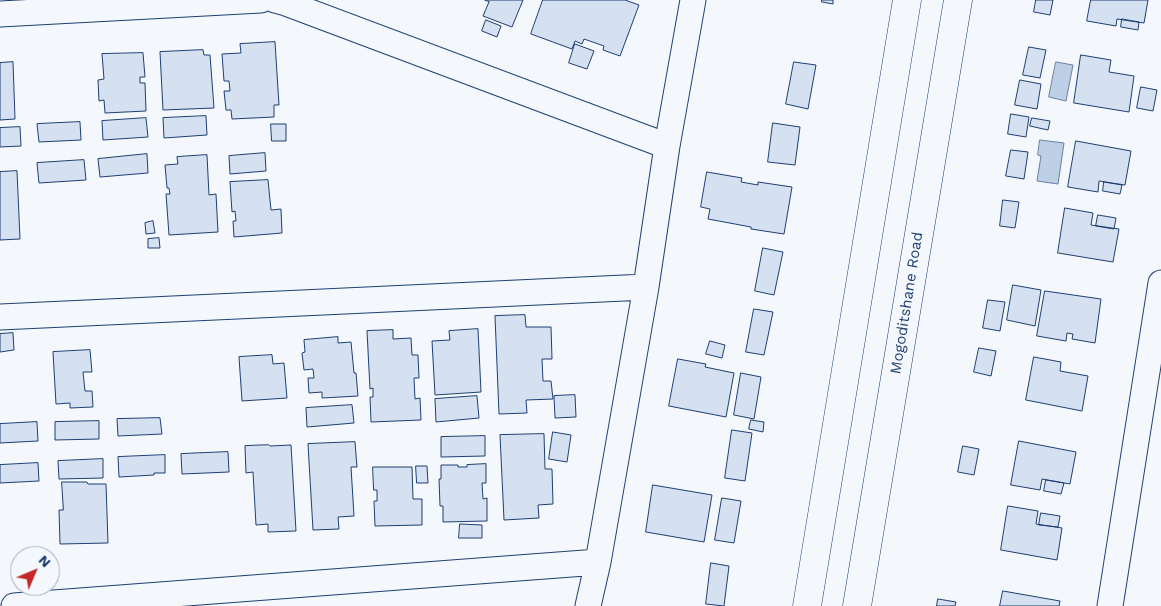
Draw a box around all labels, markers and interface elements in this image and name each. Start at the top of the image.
street label: Mogoditshane Road [887,231,927,375]
north arrow [10,546,60,596]
text: N [36,552,54,570]

